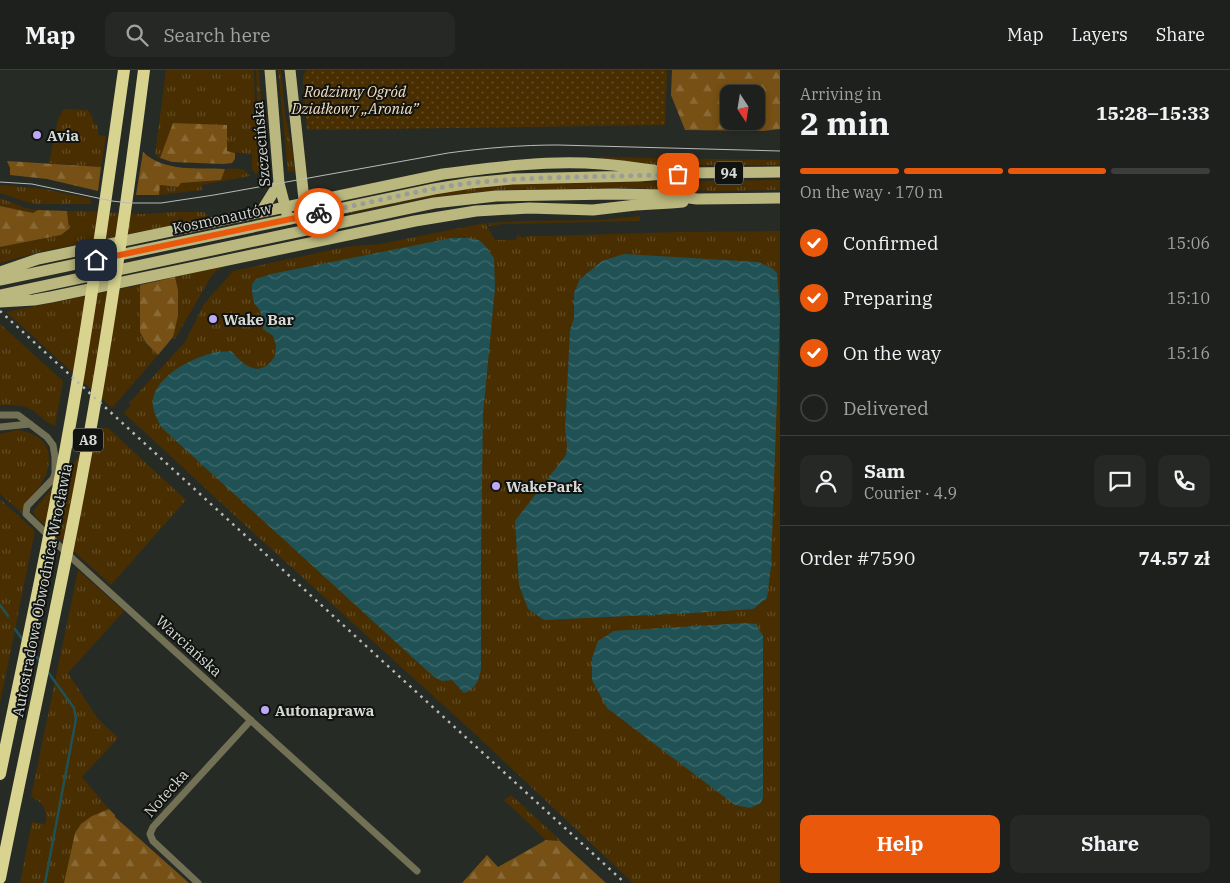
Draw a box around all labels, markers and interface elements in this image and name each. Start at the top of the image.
search box [105,12,455,57]
text: Map [25,19,75,51]
icon: search [123,21,151,49]
text: Search here [163,23,270,47]
text: Map [1007,23,1044,46]
text: Layers [1072,23,1128,46]
text: Share [1156,23,1205,46]
park label: Rodzinny Ogród Działkowy „Aronia” [290,82,420,118]
text: Arriving in [800,84,882,104]
north arrow [720,85,765,130]
map controls [720,85,765,130]
street label: Szczecińska [248,100,274,188]
text: 15:28–15:33 [1096,101,1210,125]
text: 2 min [800,102,890,144]
place label: Avia [47,126,80,145]
marker: Avia [31,129,43,141]
pin [657,153,699,195]
icon: bag [664,160,692,188]
road number: 94 [715,162,743,185]
text: On the way · 170 m [800,182,943,202]
courier [294,188,344,238]
street label: Kosmonautów [171,198,274,238]
icon: bike [305,199,333,227]
icon: check [800,229,828,257]
text: Confirmed [843,231,938,255]
text: 15:06 [1167,233,1210,253]
pin [75,239,117,281]
icon: home [82,246,110,274]
icon: check [800,284,828,312]
text: Preparing [843,286,932,310]
text: 15:10 [1167,288,1210,308]
place label: Wake Bar [223,310,294,329]
marker: Wake Bar [207,313,219,325]
icon: check [800,339,828,367]
text: On the way [843,341,941,365]
text: 15:16 [1167,343,1210,363]
text: Delivered [843,396,929,420]
road number: A8 [73,428,103,452]
button: person [800,455,852,507]
button: chat [1094,455,1146,507]
button: phone [1158,455,1210,507]
text: Sam [864,459,905,483]
street label: Autostradowa Obwodnica Wrocławia [8,462,76,718]
place label: WakePark [506,477,583,496]
marker: WakePark [490,480,502,492]
text: Courier · 4.9 [864,483,957,503]
text: Order #7590 [800,546,915,570]
text: 74.57 zł [1139,546,1210,570]
street label: Warciańska [152,611,226,681]
place label: Autonaprawa [275,701,375,720]
marker: Autonaprawa [259,704,271,716]
street label: Notecka [140,765,192,821]
button: Help [800,815,1000,873]
button: Share [1010,815,1210,873]

